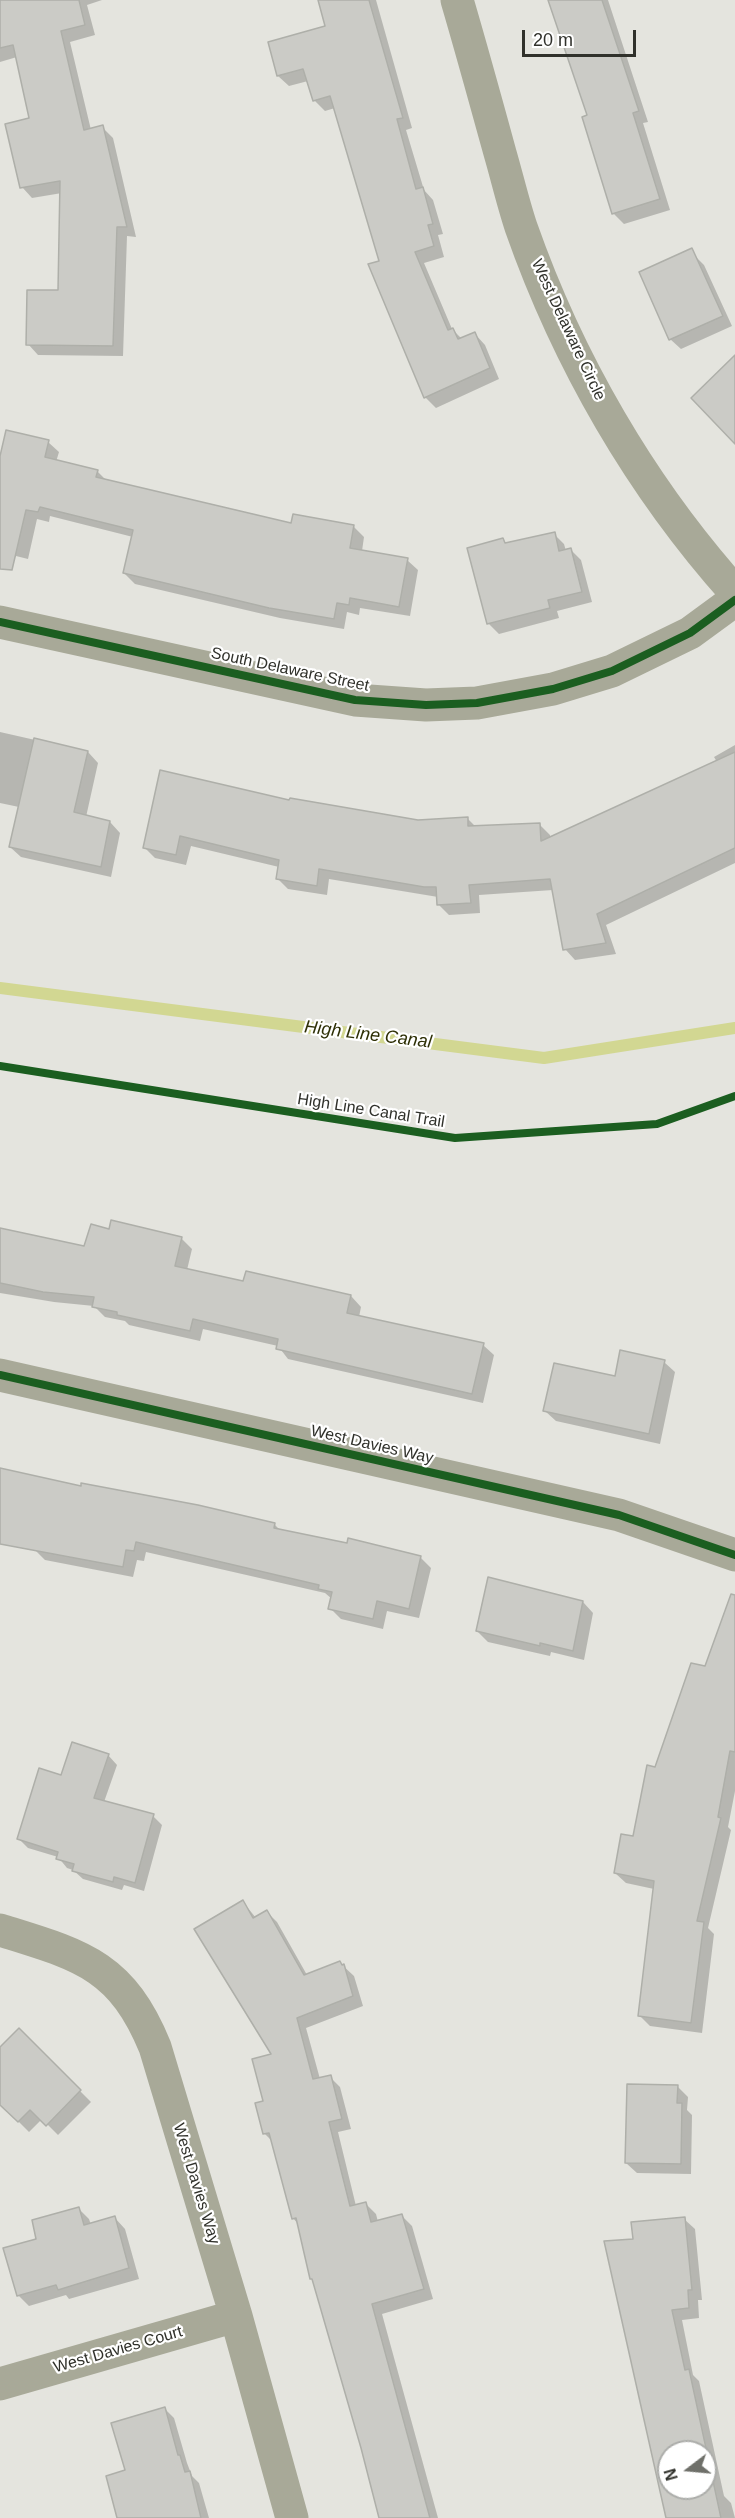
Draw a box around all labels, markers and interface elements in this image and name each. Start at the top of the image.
scale bar [525,18,639,56]
text: 20 m [533,30,573,50]
street label: West Delaware Circle [527,256,609,404]
street label: South Delaware Street [209,644,371,696]
water label: High Line Canal [303,1016,433,1054]
street label: High Line Canal Trail [296,1090,446,1132]
street label: West Davies Way [309,1422,435,1468]
street label: West Davies Way [168,2121,224,2247]
street label: West Davies Court [51,2322,185,2378]
north arrow [657,2440,717,2500]
text: N [661,2467,681,2482]

